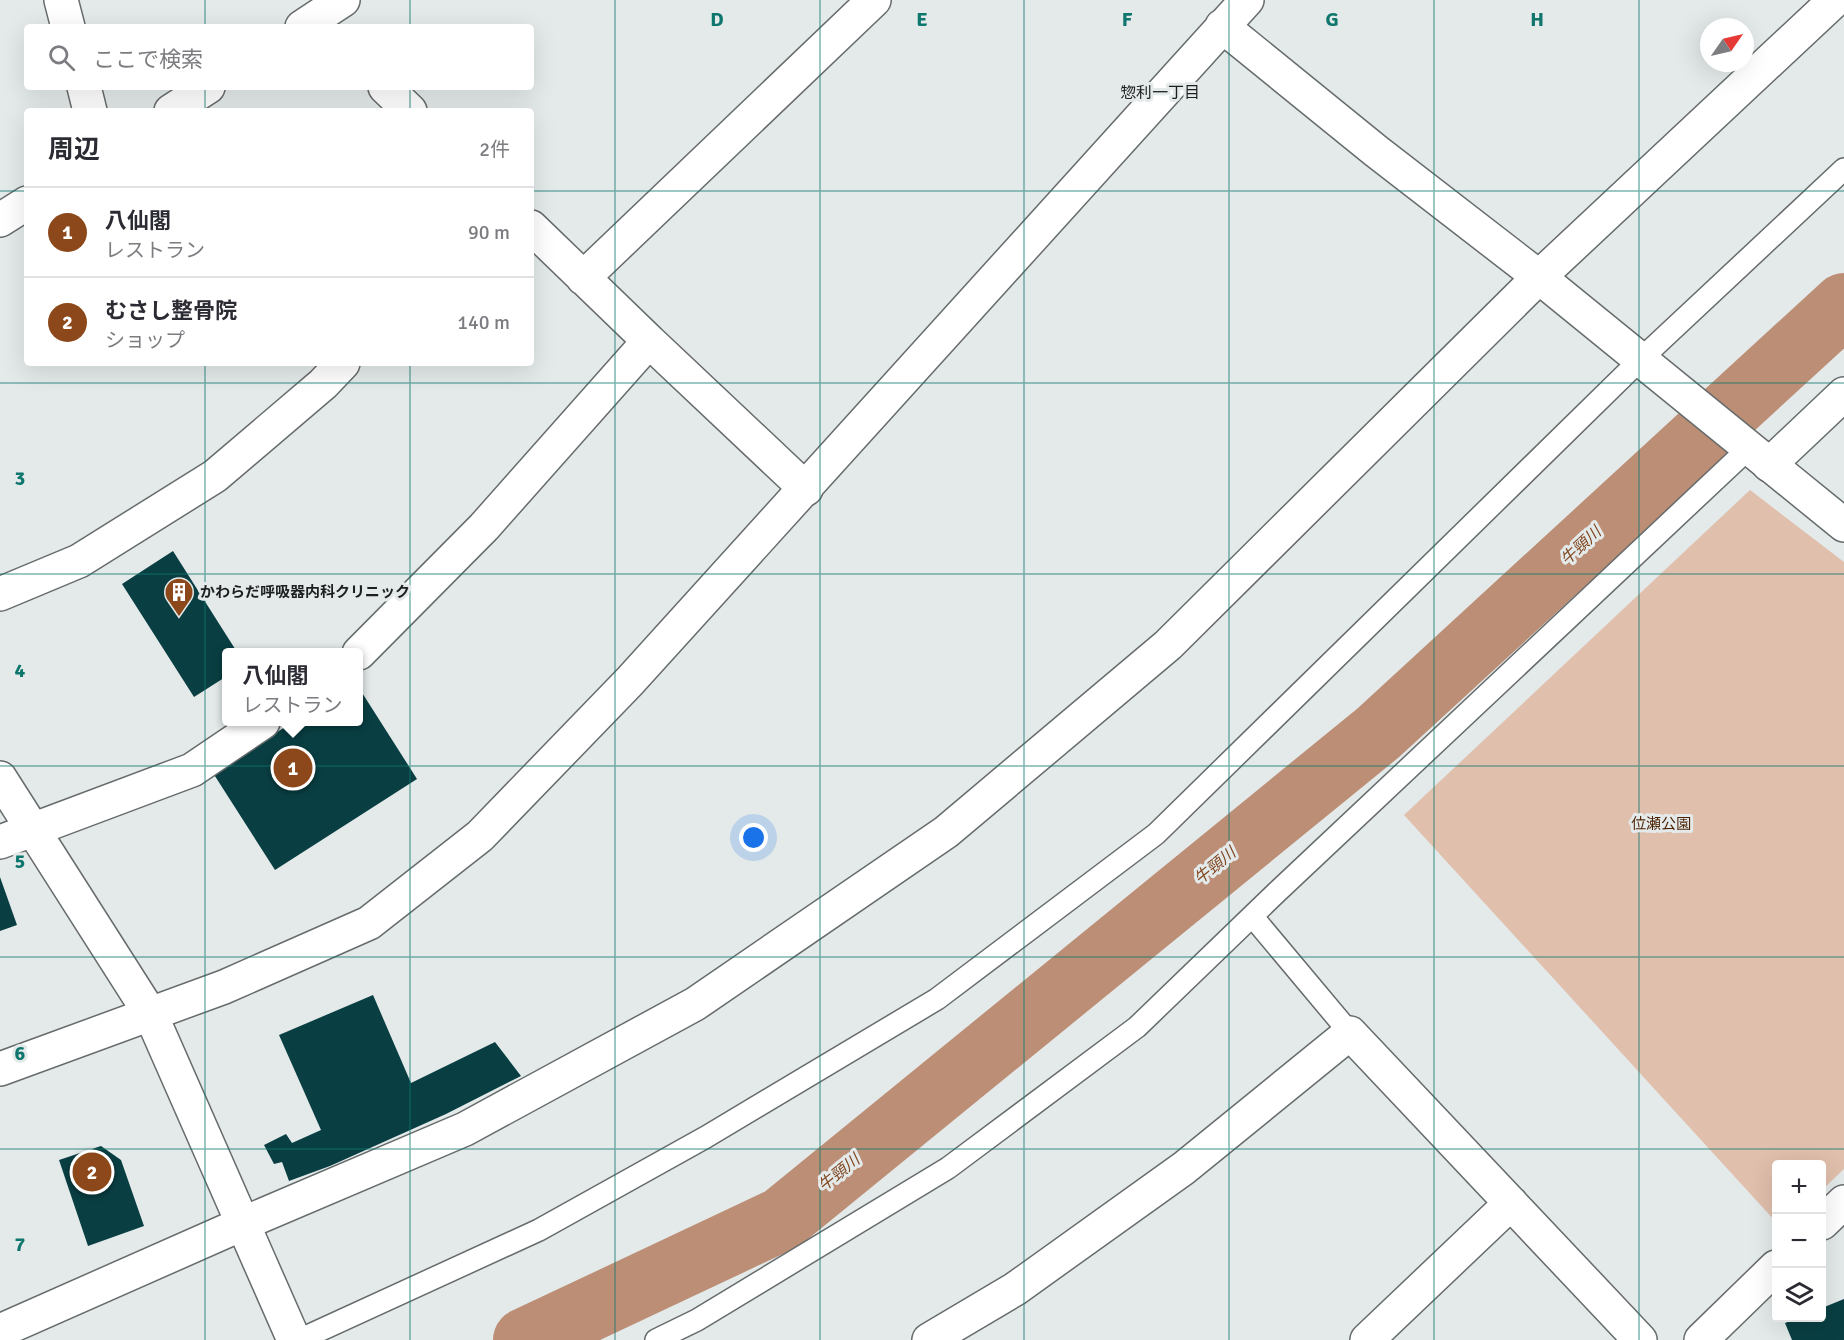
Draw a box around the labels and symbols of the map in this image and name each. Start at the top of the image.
text: D [710,7,724,32]
text: E [916,7,928,32]
text: F [1122,7,1133,32]
text: G [1325,7,1339,32]
text: H [1530,7,1544,32]
north arrow [1700,18,1754,72]
district label: 惣利一丁目 [1120,83,1200,103]
text: 3 [15,466,25,491]
water label: 牛頸川 [1557,521,1607,570]
building icon: かわらだ呼吸器内科クリニック [163,576,195,618]
place label: かわらだ呼吸器内科クリニック [200,583,410,601]
text: 4 [15,658,26,683]
pin: 1 [274,746,312,790]
park label: 位瀬公園 [1631,815,1691,833]
your location [739,823,768,852]
water label: 牛頸川 [1190,842,1241,889]
text: 5 [15,849,25,874]
text: 6 [15,1041,26,1066]
water label: 牛頸川 [814,1149,865,1196]
pin: 2 [72,1150,112,1194]
text: 7 [15,1232,26,1257]

